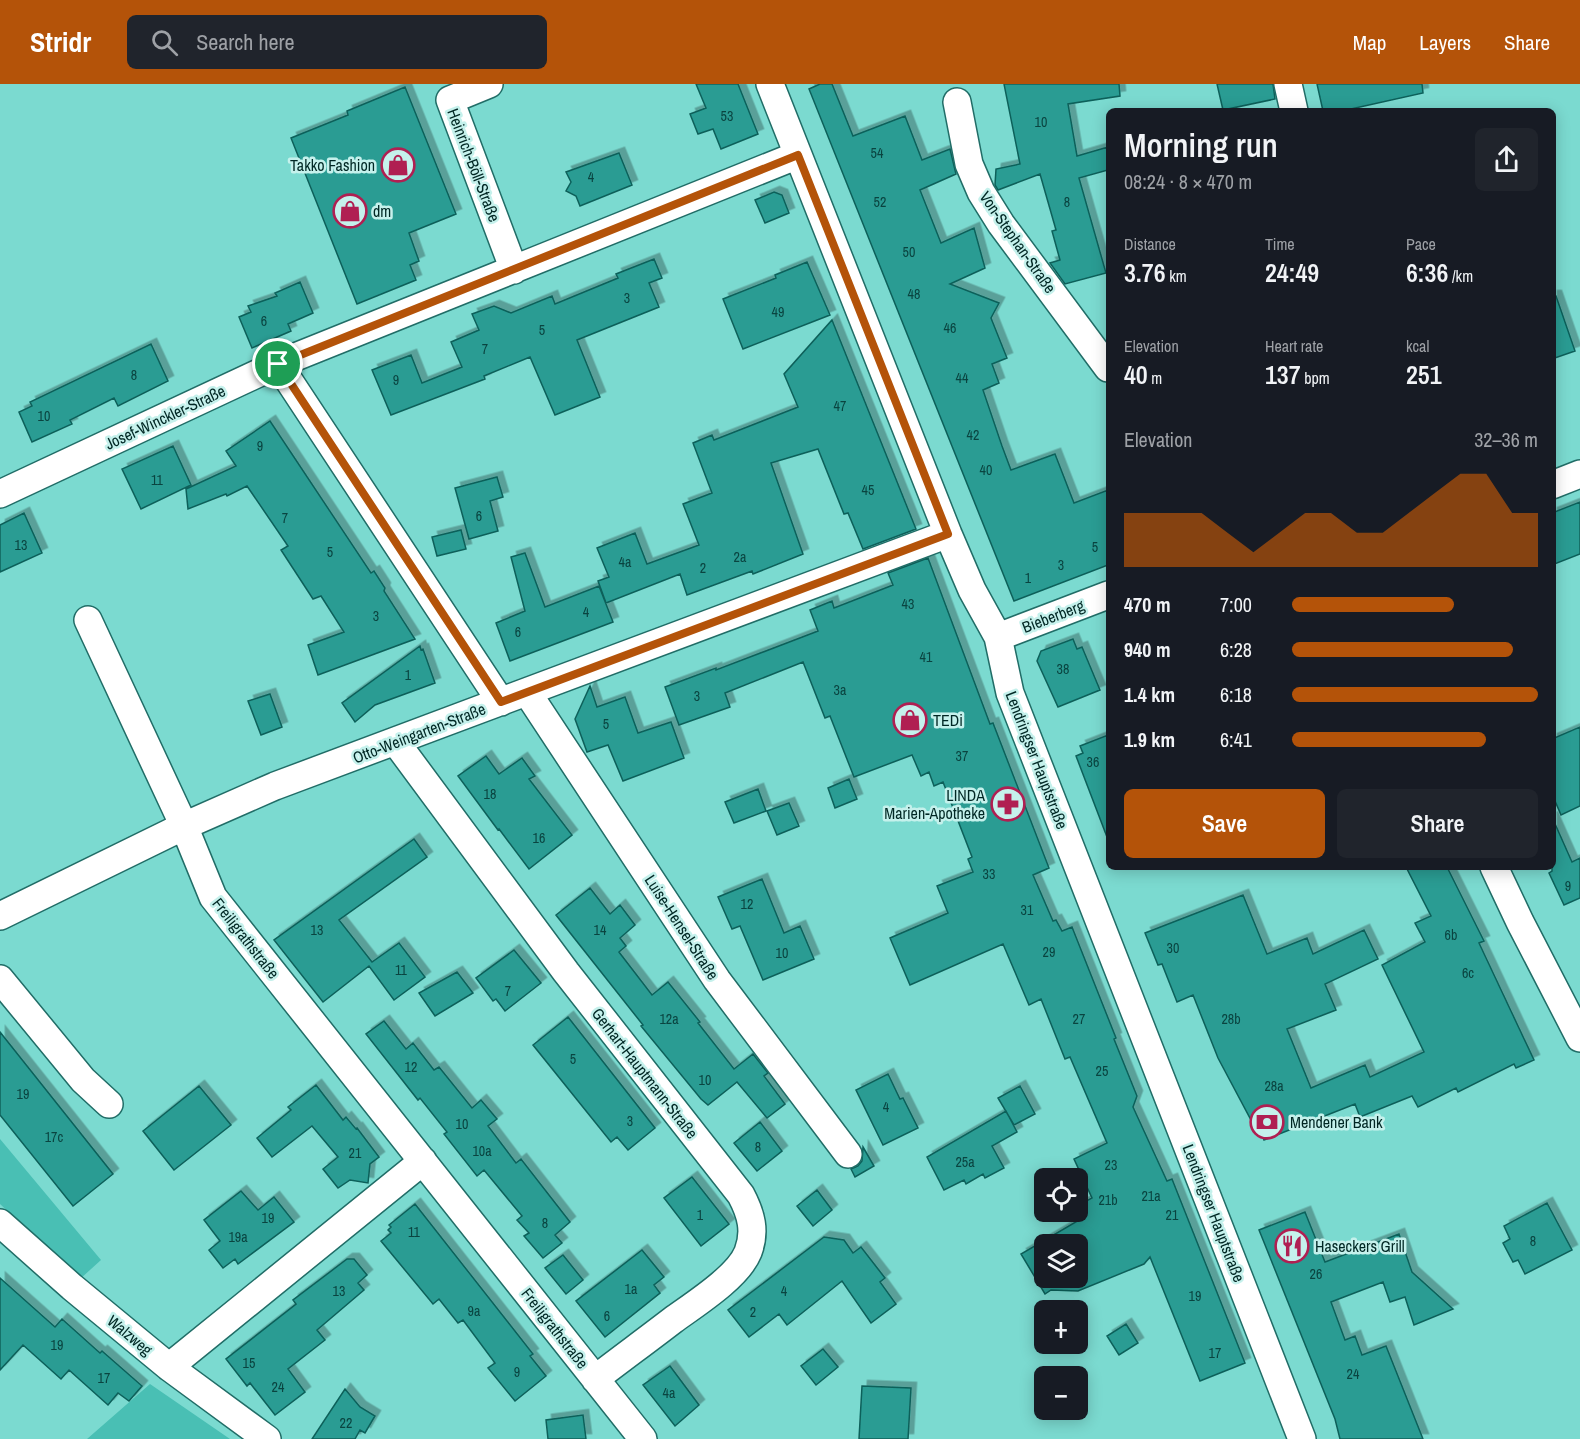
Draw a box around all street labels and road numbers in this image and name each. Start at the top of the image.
street label: Heinrich-Böll-Straße [442,105,506,225]
street label: Von-Stephan-Straße [975,187,1061,297]
street label: Josef-Winckler-Straße [101,379,229,455]
street label: Bieberberg [1019,594,1088,638]
street label: Lendringser Hauptstraße [1001,688,1073,832]
street label: Otto-Weingarten-Straße [349,698,489,768]
street label: Luise-Hensel-Straße [640,870,724,984]
street label: Freiligrathstraße [207,893,285,983]
street label: Gerhart-Hauptmann-Straße [587,1003,703,1143]
street label: Lendringser Hauptstraße [1178,1141,1250,1285]
street label: Freiligrathstraße [516,1283,594,1373]
street label: Walzweg [103,1310,158,1361]

